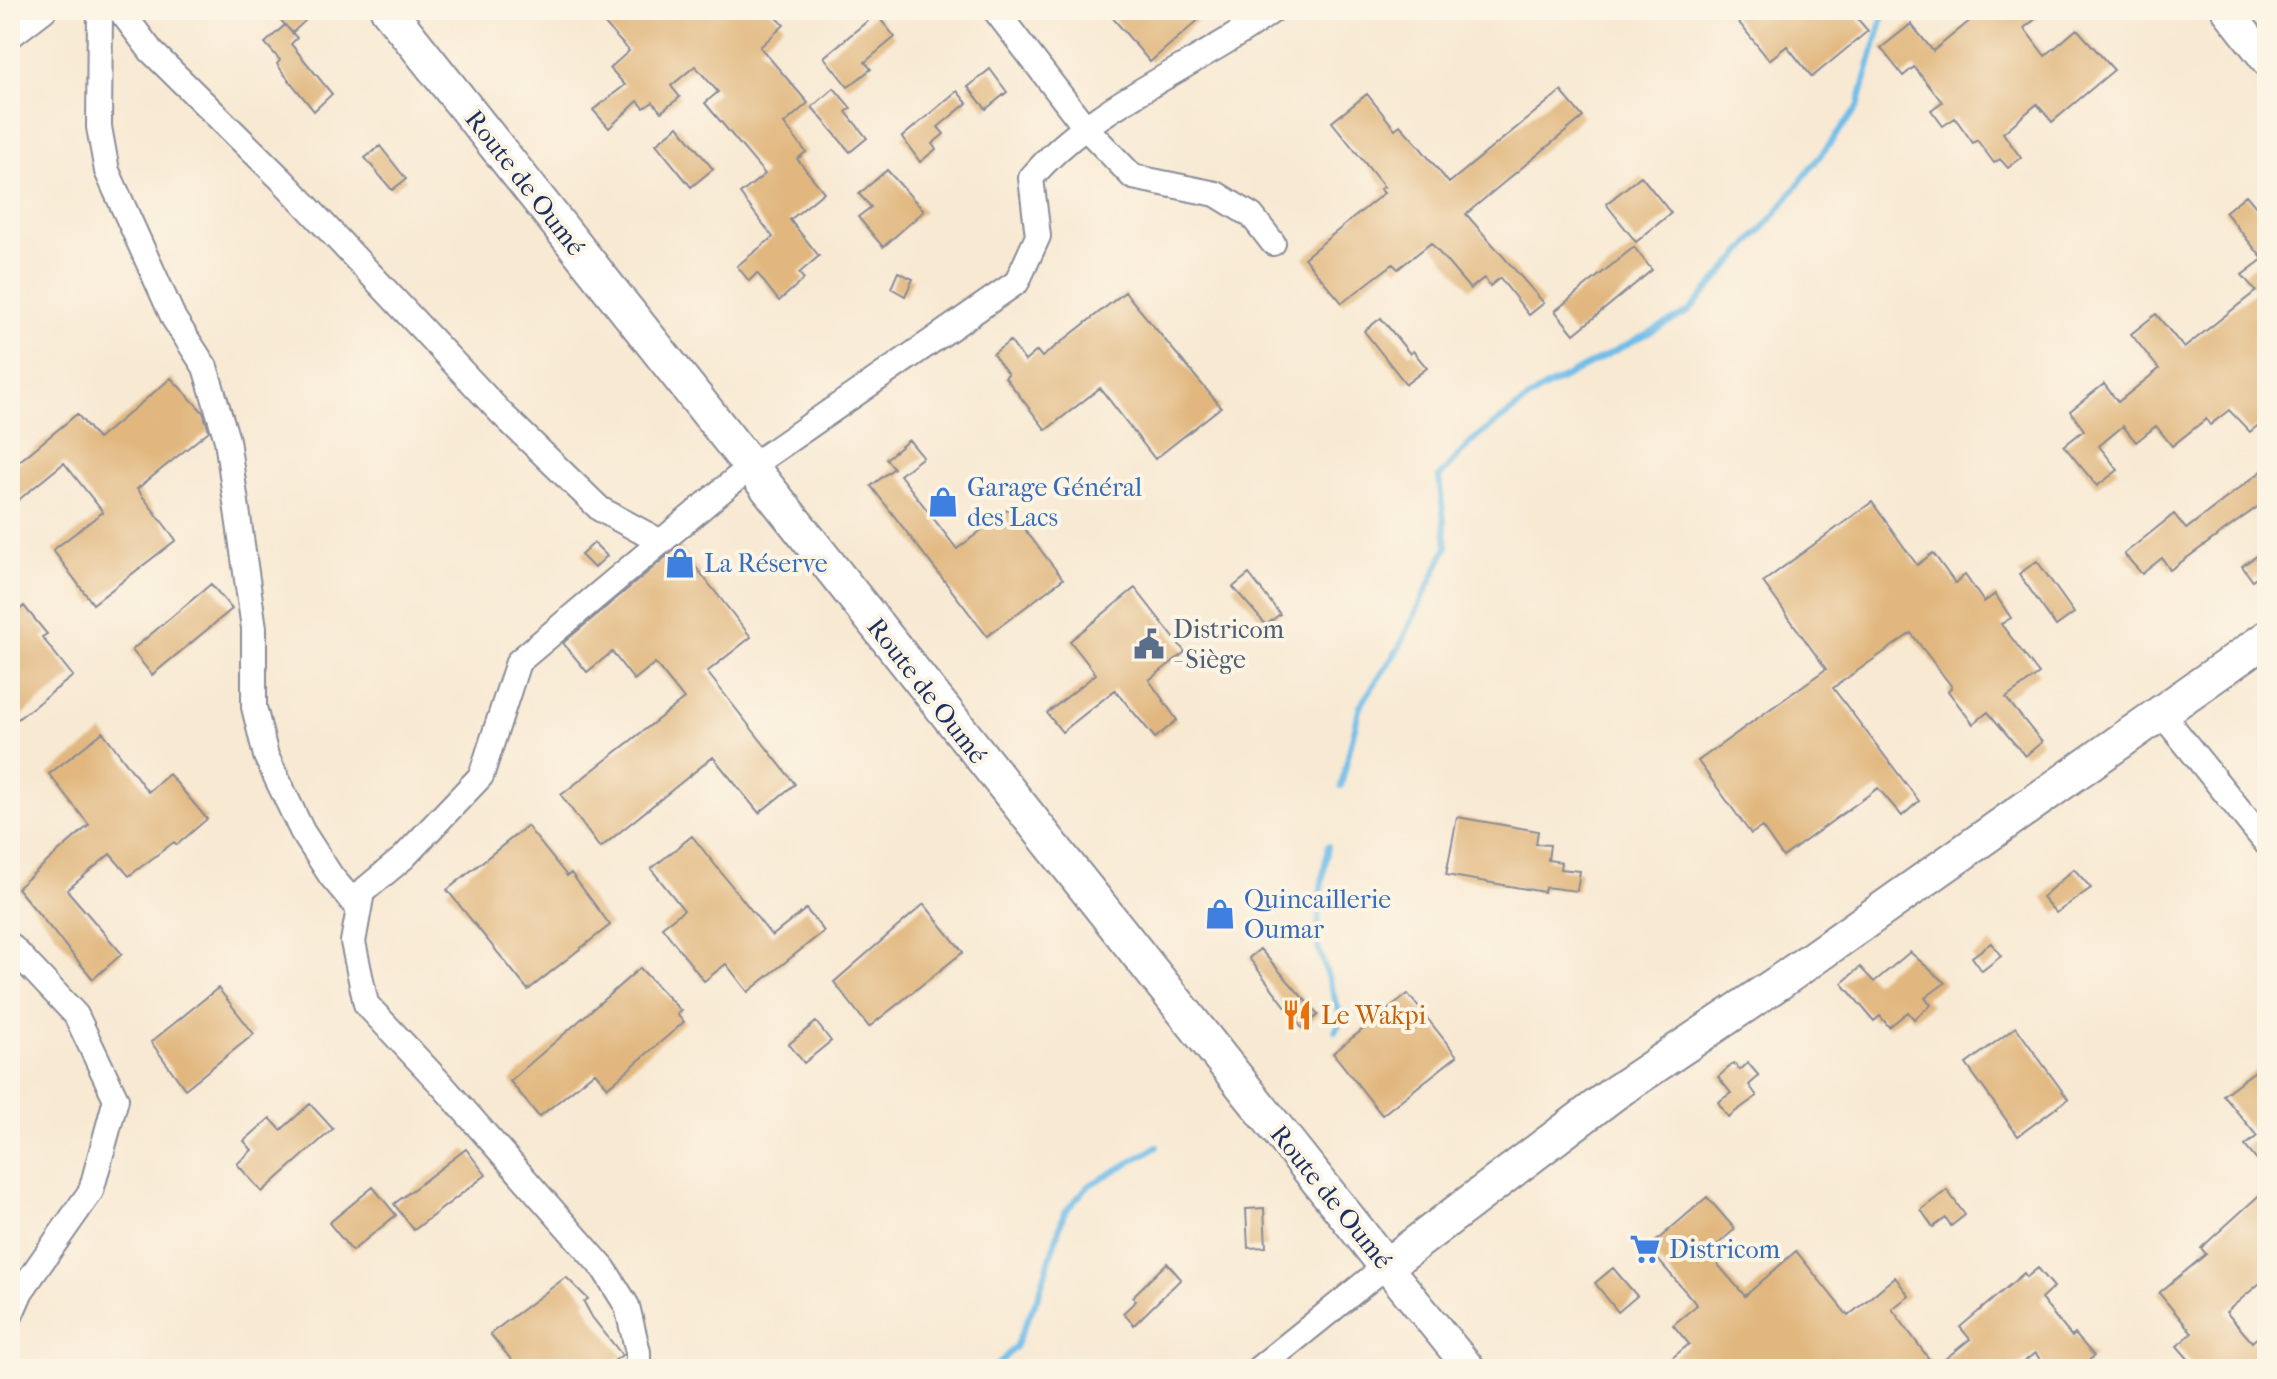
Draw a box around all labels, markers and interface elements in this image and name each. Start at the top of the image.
street label: Route de Oumé [459,104,591,262]
place label: Garage Général des Lacs [967,472,1142,533]
shop icon: Garage Général des Lacs [926,485,960,519]
shop icon: La Réserve [663,546,697,580]
place label: La Réserve [704,548,828,579]
street label: Route de Oumé [861,612,993,770]
place label: Districom - Siège [1173,614,1284,675]
public building icon: Districom - Siège [1132,627,1166,661]
place label: Quincaillerie Oumar [1244,884,1391,945]
shop icon: Quincaillerie Oumar [1203,897,1237,931]
restaurant icon: Le Wakpi [1280,998,1314,1032]
place label: Le Wakpi [1321,1000,1426,1031]
street label: Route de Oumé [1264,1119,1399,1275]
supermarket icon: Districom [1628,1232,1662,1266]
place label: Districom [1669,1234,1780,1265]

